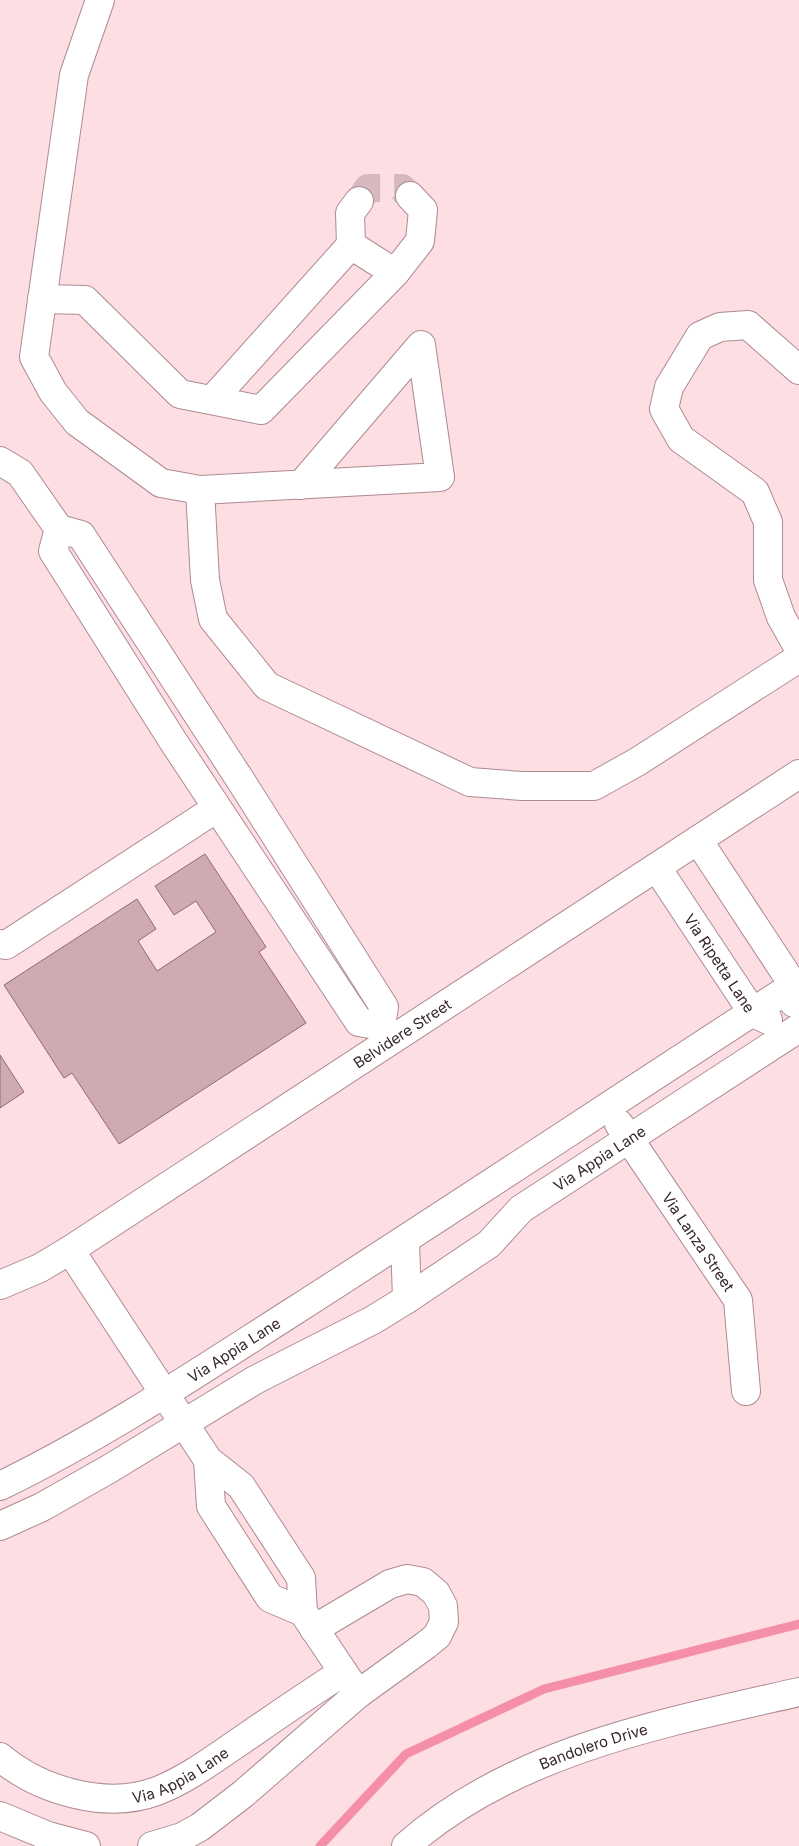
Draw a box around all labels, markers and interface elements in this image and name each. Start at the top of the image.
street label: Via Ripetta Lane [680,910,759,1016]
street label: Belvidere Street [350,994,455,1072]
street label: Via Appia Lane [550,1121,649,1195]
street label: Via Lanza Street [658,1188,739,1295]
street label: Via Appia Lane [184,1313,284,1386]
street label: Bandolero Drive [536,1719,650,1773]
street label: Via Appia Lane [131,1743,232,1807]

